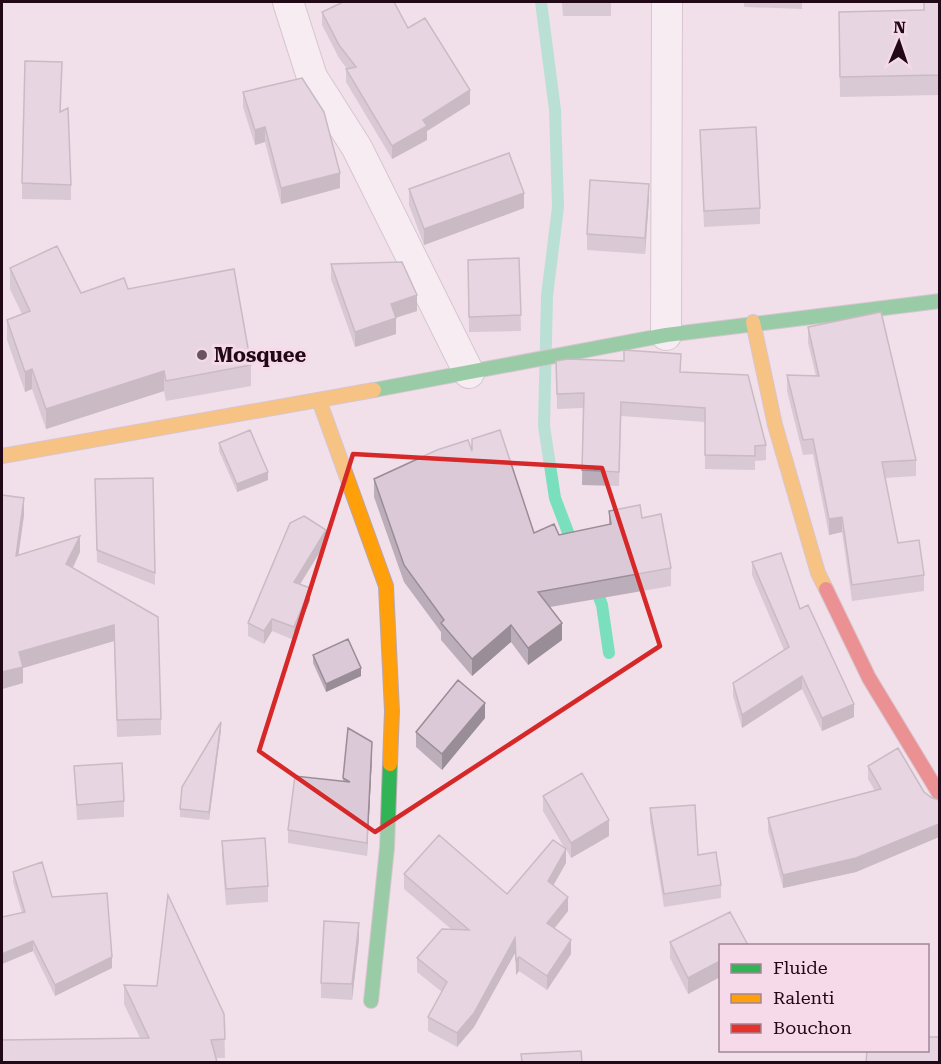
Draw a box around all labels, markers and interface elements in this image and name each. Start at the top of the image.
north arrow [869,12,929,72]
text: N [893,18,906,37]
place label: Mosquee [214,343,306,367]
marker: Mosquee [195,348,209,362]
legend [719,944,929,1052]
text: Fluide [773,957,828,978]
text: Ralenti [773,987,835,1008]
text: Bouchon [773,1017,852,1038]

